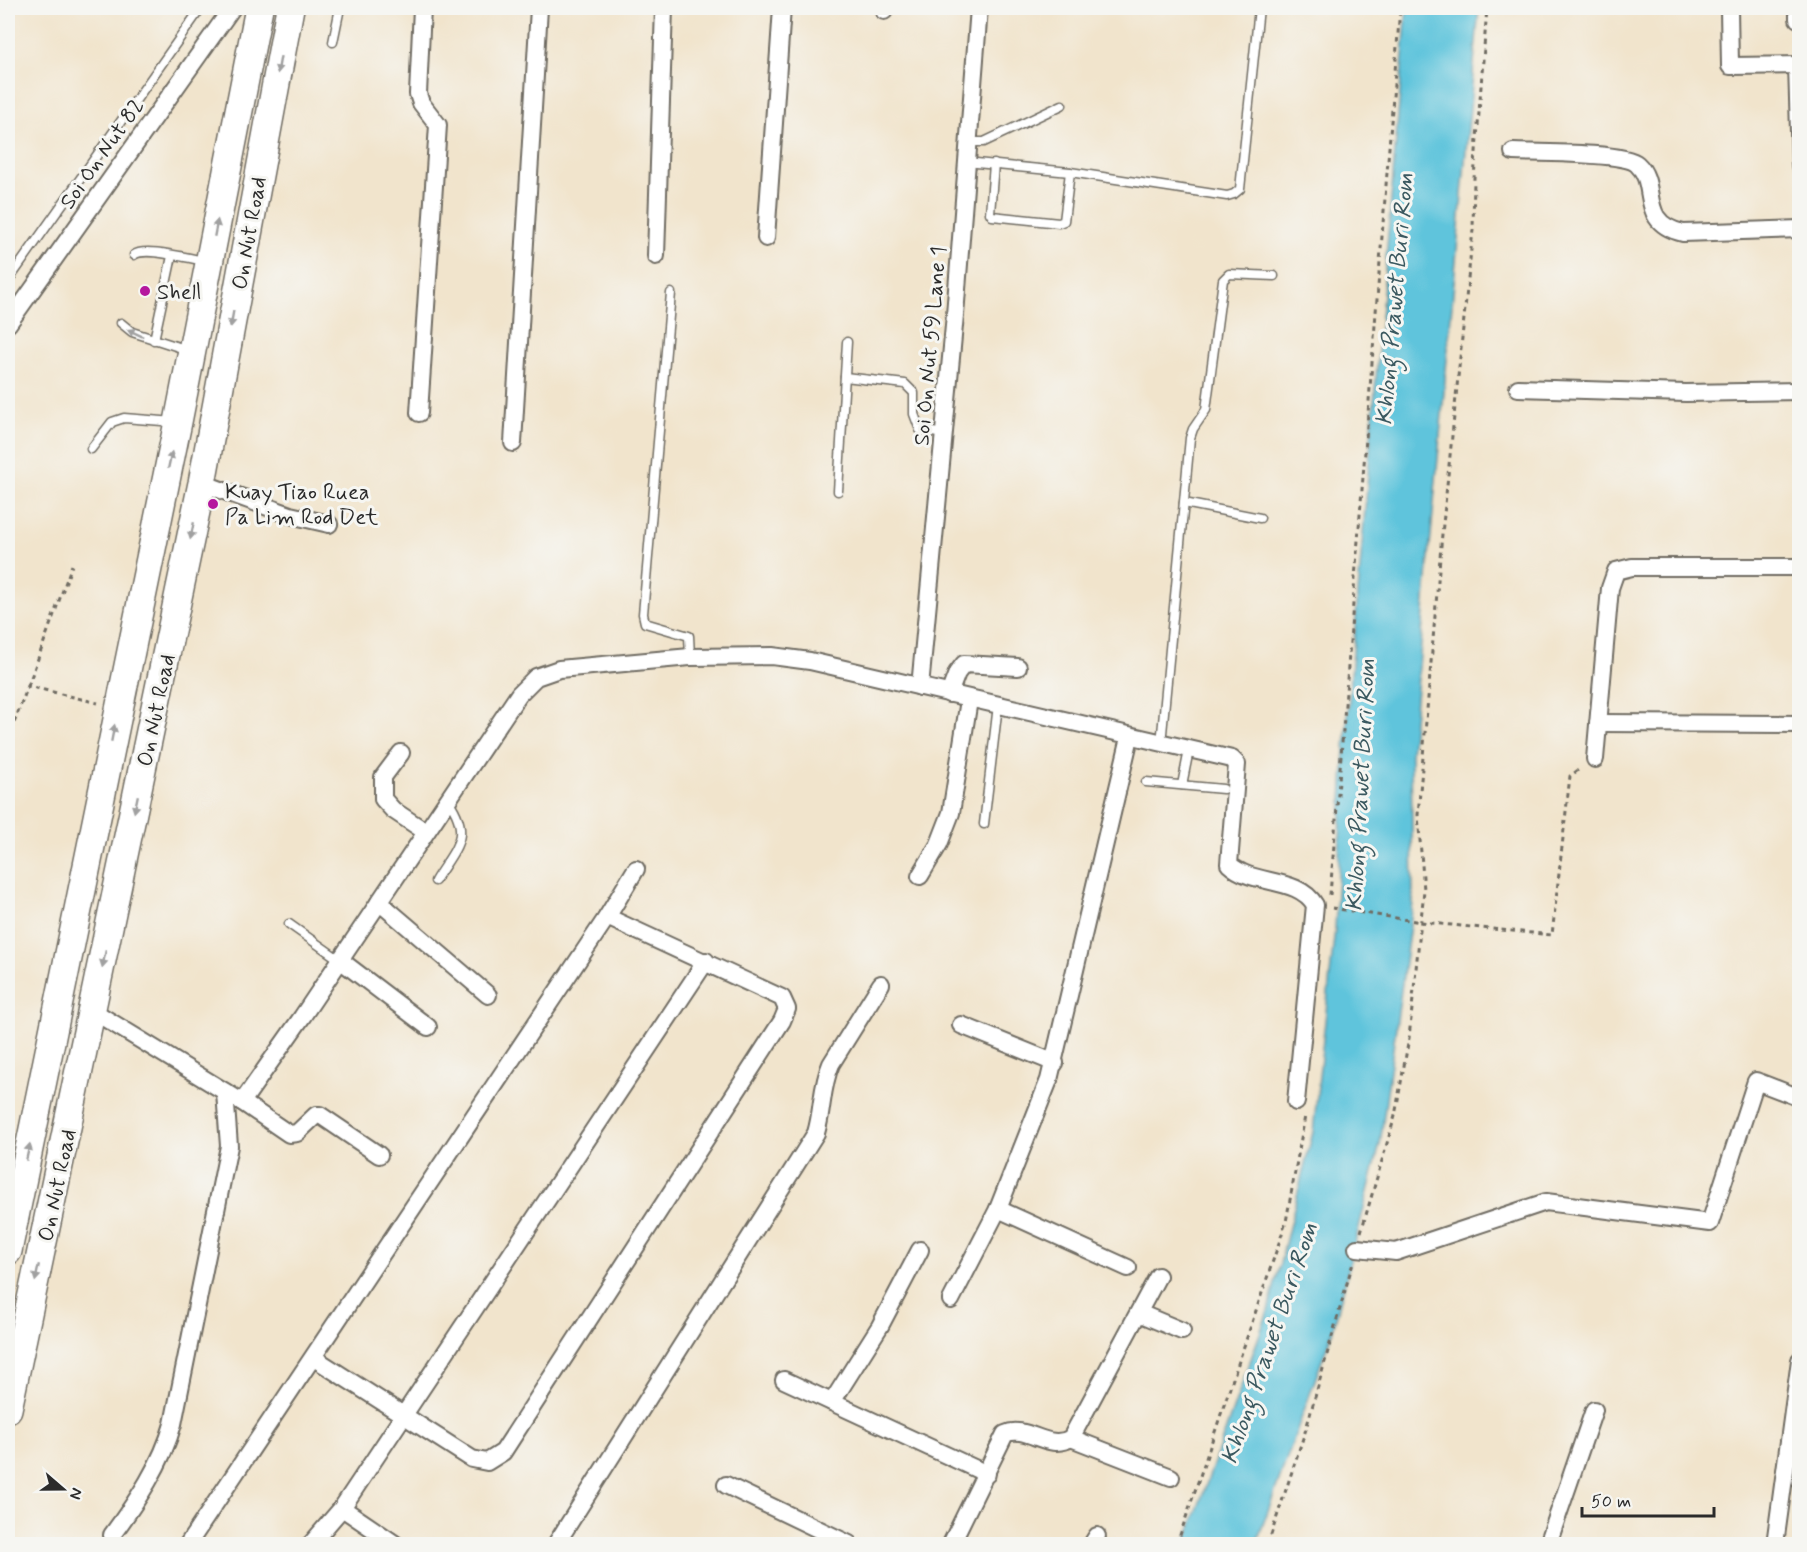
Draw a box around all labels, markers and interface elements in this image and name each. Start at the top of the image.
one-way arrow [274,56,283,75]
street label: Soi On Nut 82 [54,93,151,215]
water label: Khlong Prawet Buri Rom [1369,172,1425,427]
street label: On Nut Road [226,175,274,292]
one-way arrow [212,218,221,237]
street label: Soi On Nut 59 Lane 1 [908,245,954,447]
place label: Shell [157,279,201,307]
marker: Shell [138,284,152,298]
one-way arrow [227,309,236,328]
one-way arrow [126,328,143,337]
one-way arrow [166,450,175,469]
place label: Kuay Tiao Ruea Pa Lim Rod Det [225,479,378,532]
marker: Kuay Tiao Ruea Pa Lim Rod Det [206,497,220,511]
one-way arrow [187,522,196,541]
street label: On Nut Road [131,652,183,769]
water label: Khlong Prawet Buri Rom [1339,658,1387,912]
one-way arrow [109,724,118,743]
one-way arrow [131,795,140,814]
one-way arrow [99,949,108,968]
street label: On Nut Road [32,1127,84,1244]
one-way arrow [24,1143,33,1162]
water label: Khlong Prawet Buri Rom [1215,1219,1329,1469]
one-way arrow [32,1263,41,1282]
north arrow [33,1459,93,1519]
scale bar [1582,1480,1714,1518]
text: N [64,1485,87,1502]
text: 50 m [1591,1490,1631,1514]

